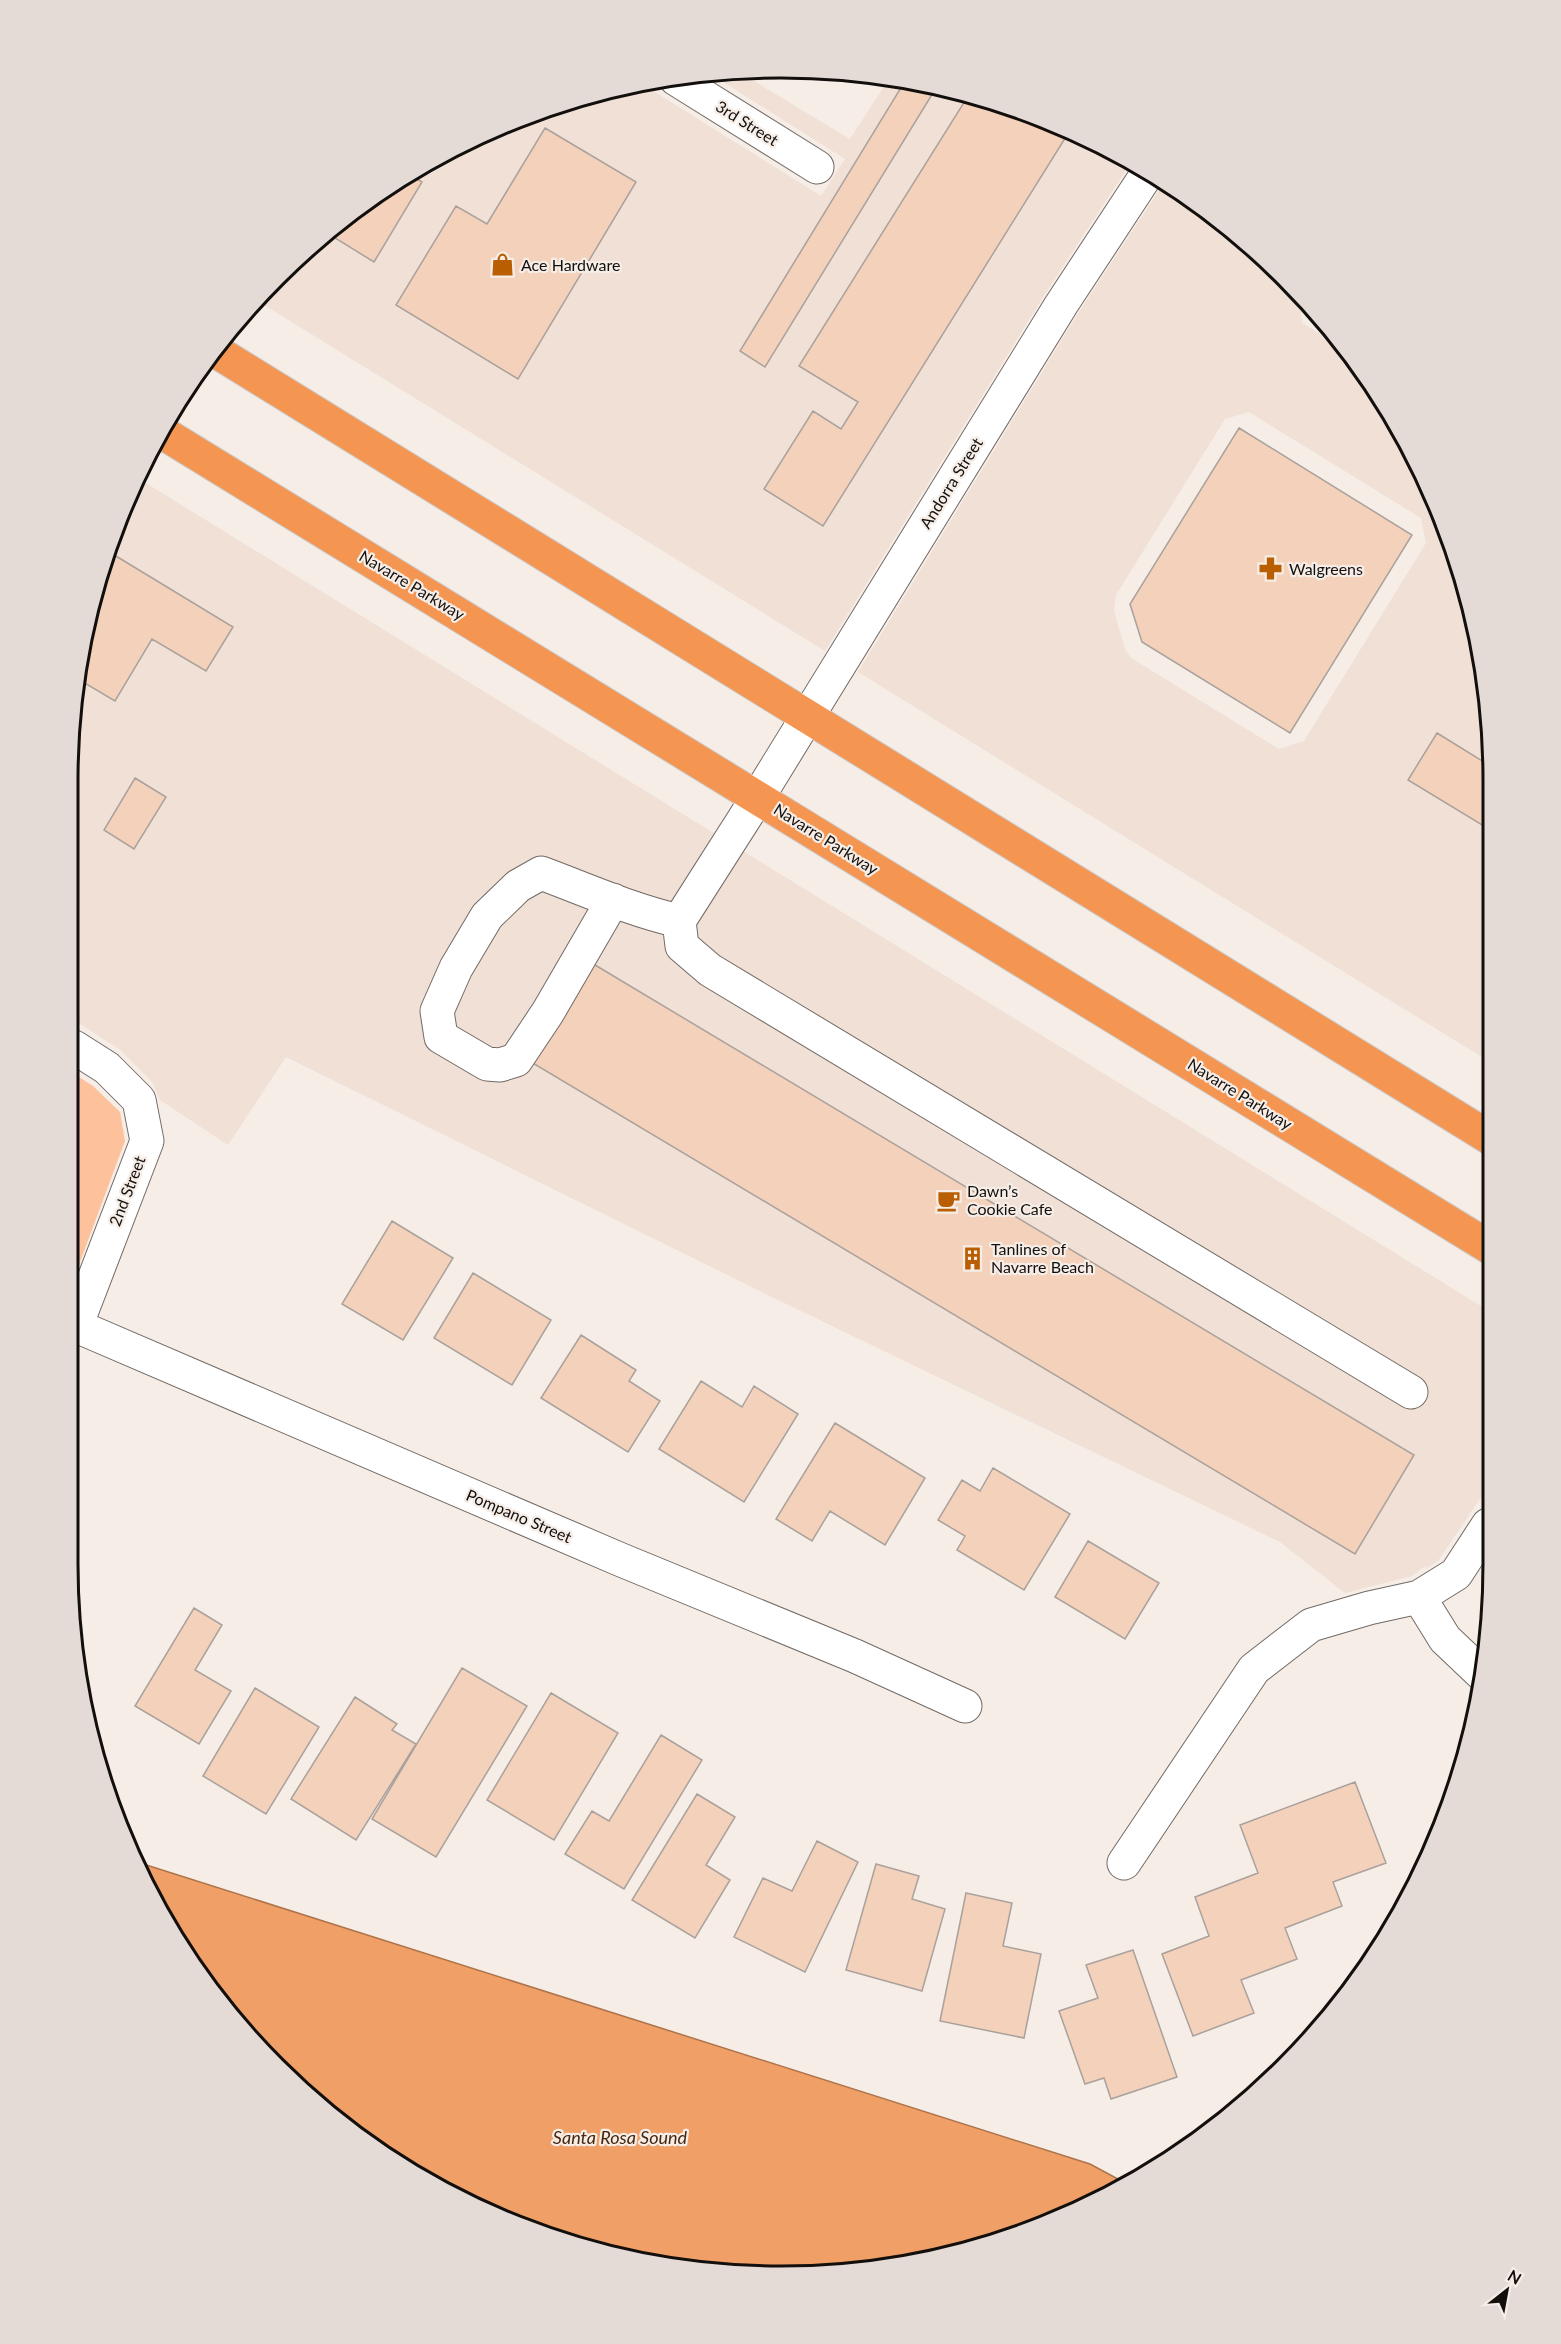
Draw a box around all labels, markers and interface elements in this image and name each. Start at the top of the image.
street label: 3rd Street [713,96,782,149]
shop icon: Ace Hardware [490,252,516,278]
place label: Ace Hardware [521,255,620,274]
street label: Andorra Street [915,434,986,532]
street label: Navarre Parkway [356,546,469,624]
pharmacy icon: Walgreens [1258,556,1284,582]
place label: Walgreens [1289,559,1363,578]
street label: Navarre Parkway [771,799,883,879]
street label: Navarre Parkway [1185,1054,1297,1134]
street label: 2nd Street [105,1153,149,1228]
place label: Dawn’s Cookie Cafe [967,1181,1053,1218]
cafe icon: Dawn’s Cookie Cafe [936,1187,962,1213]
place label: Tanlines of Navarre Beach [991,1239,1094,1276]
building icon: Tanlines of Navarre Beach [960,1245,986,1271]
street label: Pompano Street [464,1485,575,1546]
water label: Santa Rosa Sound [553,2126,688,2148]
north arrow [1477,2260,1537,2320]
text: N [1505,2265,1525,2288]

